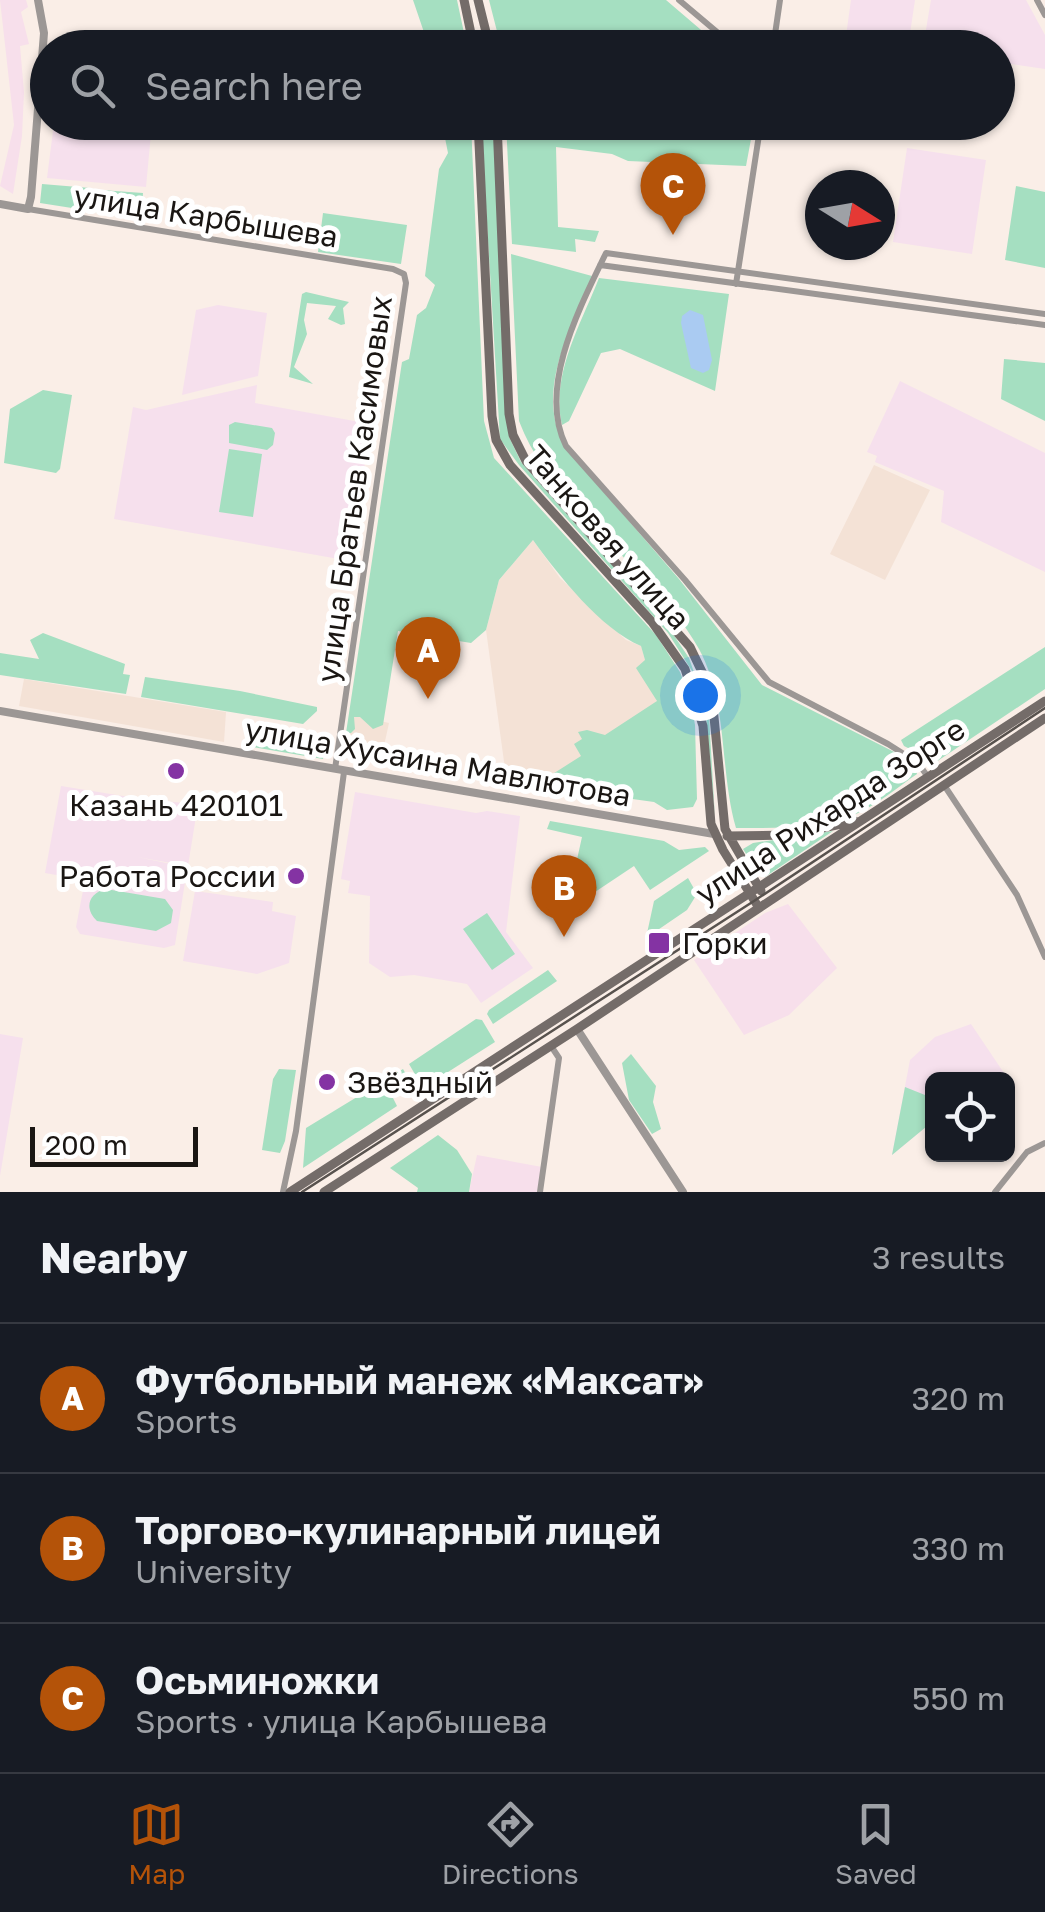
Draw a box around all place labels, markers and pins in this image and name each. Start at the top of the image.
pin: C [640,152,706,235]
pin: A [396,616,460,699]
marker: Казань 420101 [165,760,187,782]
place label: Казань 420101 [69,787,283,823]
pin: B [532,854,596,937]
place label: Работа России [59,858,276,894]
marker: Работа России [285,865,307,887]
place label: Горки [682,925,768,961]
marker: Горки [646,930,672,956]
place label: Звёздный [347,1064,493,1100]
marker: Звёздный [316,1071,338,1093]

